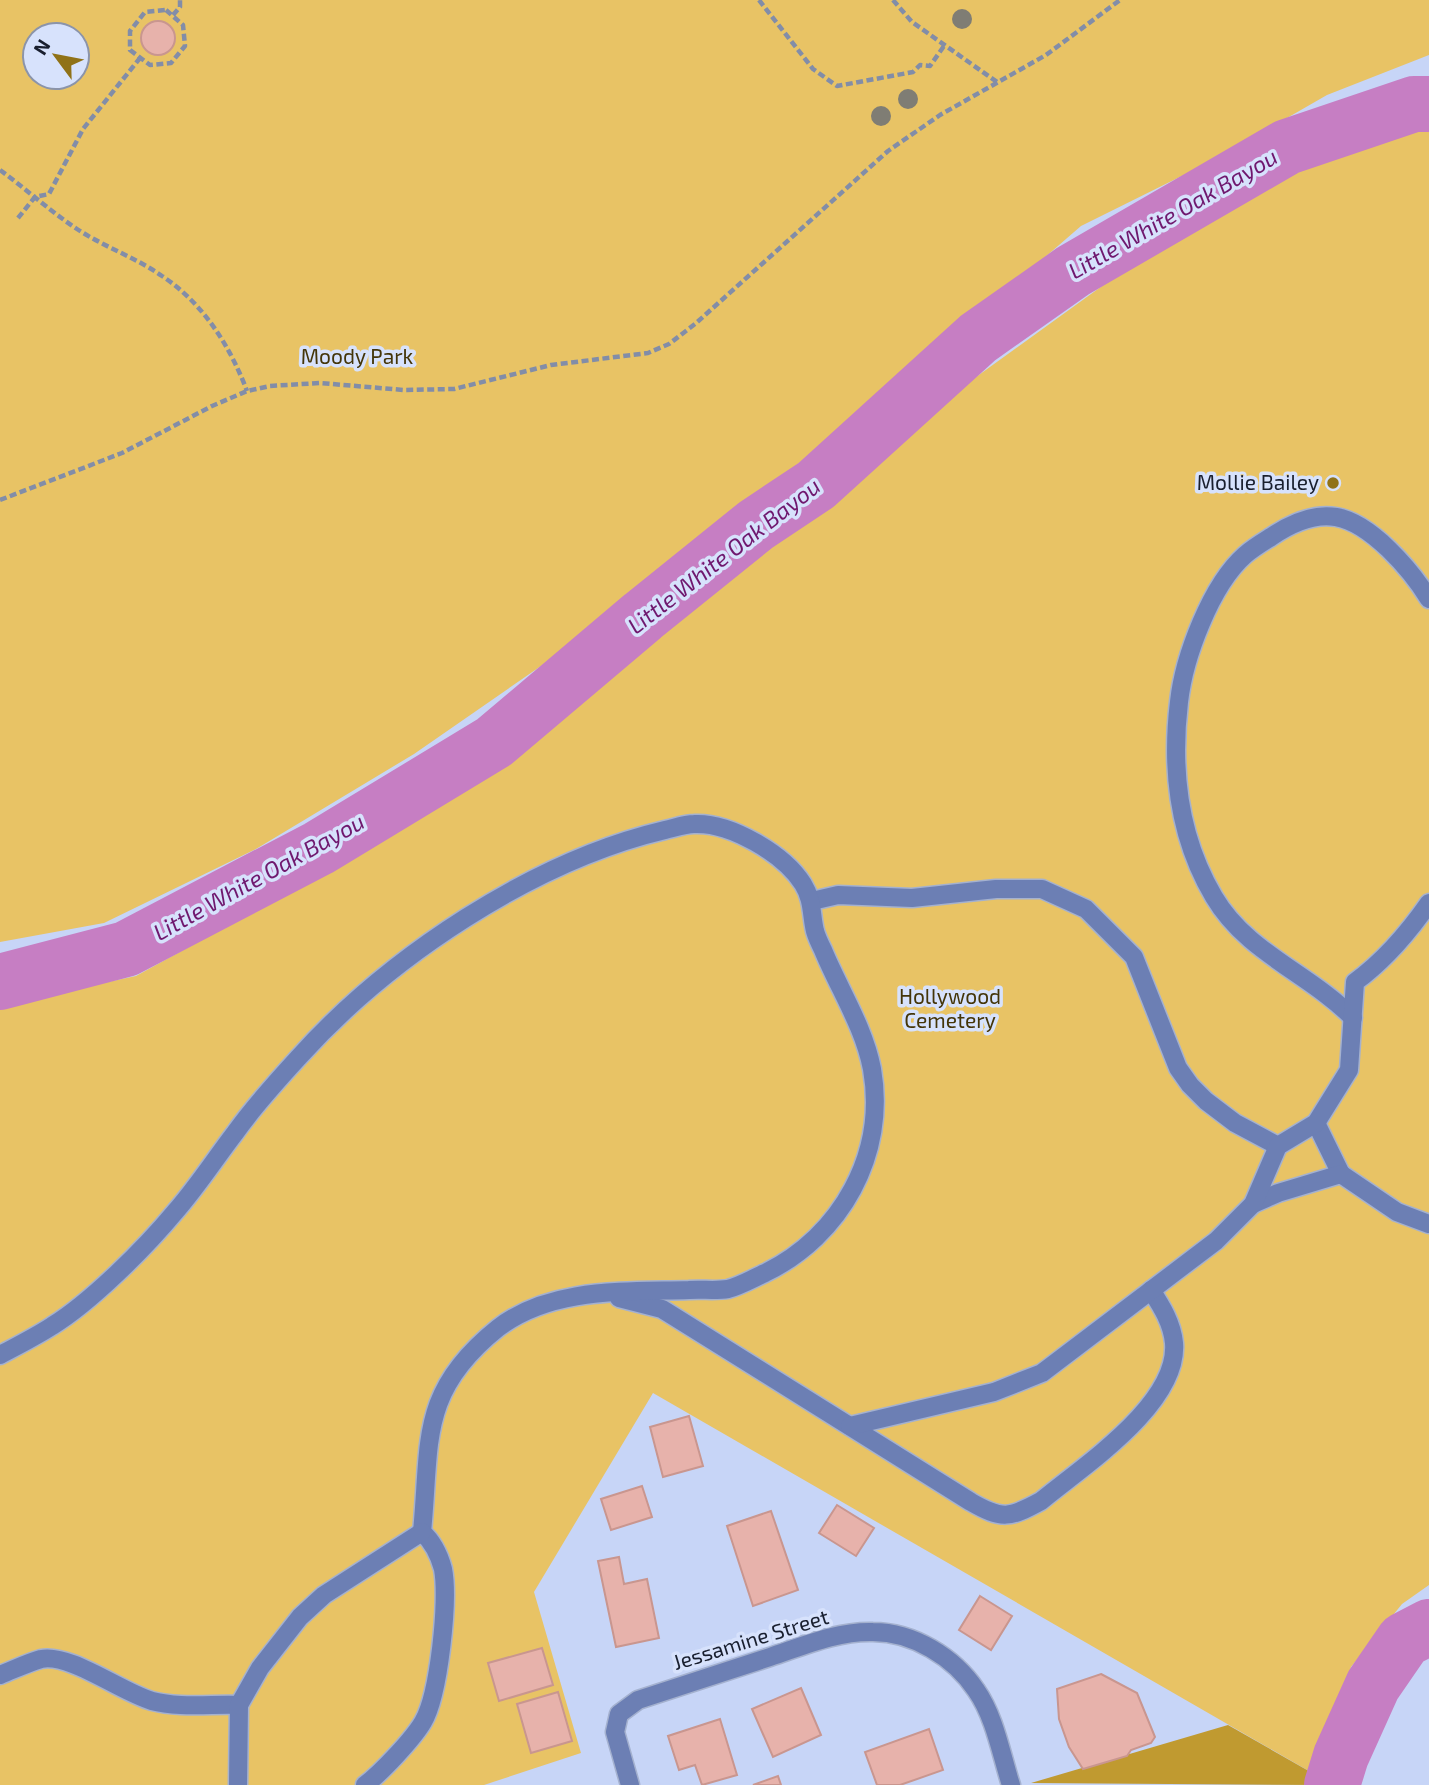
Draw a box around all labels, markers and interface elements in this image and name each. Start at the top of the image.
north arrow [21,21,91,91]
text: N [28,35,55,59]
water label: Little White Oak Bayou [1063,142,1282,284]
park label: Moody Park [301,343,414,368]
place label: Mollie Bailey [1197,469,1319,494]
water label: Little White Oak Bayou [621,471,825,639]
marker: Mollie Bailey [1325,475,1341,491]
water label: Little White Oak Bayou [148,806,369,946]
park label: Hollywood Cemetery [899,983,1001,1032]
street label: Jessamine Street [670,1603,831,1674]

